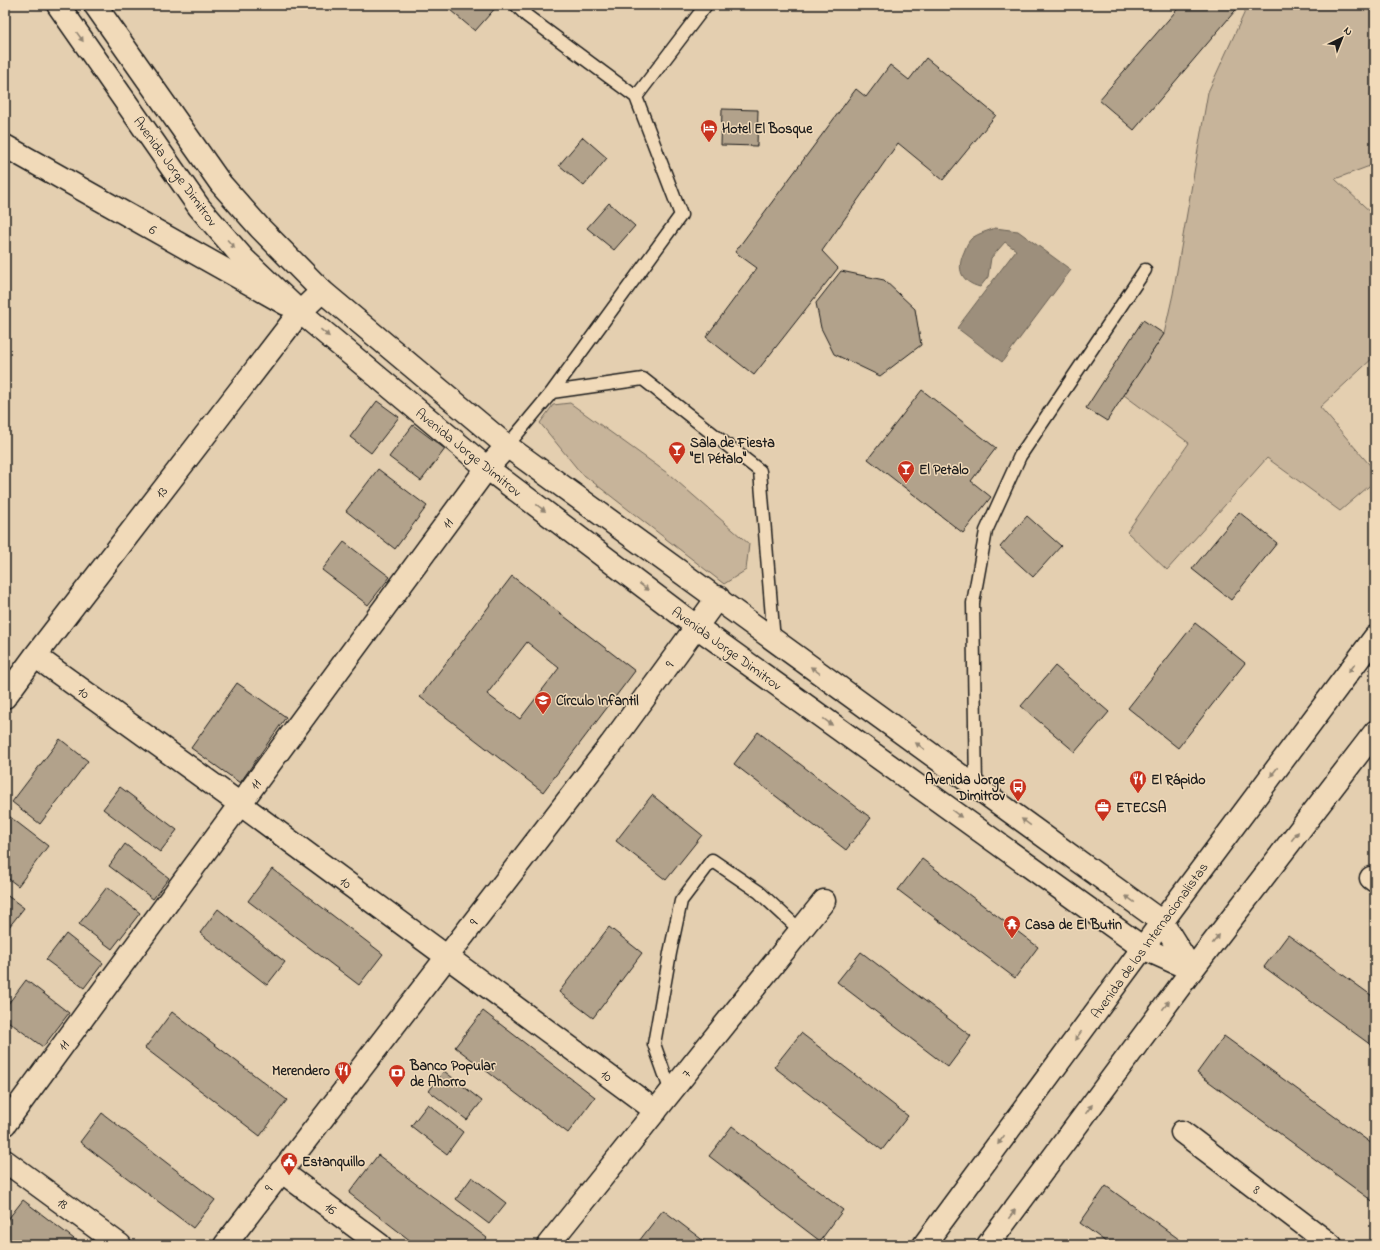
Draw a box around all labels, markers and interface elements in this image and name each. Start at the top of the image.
north arrow [1322,18,1362,58]
text: N [1340,23,1356,40]
one-way arrow [76,32,84,42]
street label: Avenida Jorge Dimitrov [127,113,222,232]
hotel icon: Hotel El Bosque [699,118,719,143]
place label: Hotel El Bosque [722,119,813,140]
street label: 6 [144,220,160,241]
one-way arrow [226,239,235,248]
one-way arrow [320,328,330,338]
street label: Avenida Jorge Dimitrov [410,404,526,504]
place label: Sala de Fiesta "El Pétalo" [689,433,775,470]
bar icon: Sala de Fiesta "El Pétalo" [667,440,687,465]
bar icon: El Petalo [896,459,916,484]
place label: El Petalo [919,460,969,481]
street label: 13 [151,482,174,503]
one-way arrow [535,504,546,513]
street label: 11 [437,514,460,534]
one-way arrow [639,583,650,591]
street label: Avenida Jorge Dimitrov [666,602,786,698]
street label: 9 [660,656,680,673]
one-way arrow [1347,663,1356,674]
one-way arrow [809,666,820,674]
street label: 10 [73,682,94,705]
school or university icon: Círculo Infantil [533,690,553,715]
place label: Círculo Infantil [556,691,639,712]
one-way arrow [823,717,834,726]
one-way arrow [915,742,926,750]
one-way arrow [1270,767,1278,778]
restaurant icon: El Rápido [1128,769,1148,794]
place label: Avenida Jorge Dimitrov [925,770,1006,807]
place label: El Rápido [1151,770,1205,791]
street label: 11 [245,775,268,795]
bus stop icon: Avenida Jorge Dimitrov [1008,777,1028,802]
office icon: ETECSA [1093,797,1113,822]
place label: ETECSA [1116,798,1167,819]
one-way arrow [951,810,962,818]
one-way arrow [1020,818,1031,826]
one-way arrow [1291,830,1300,841]
street label: Avenida de los Internacionalistas [1086,858,1214,1023]
street label: 10 [335,872,356,895]
one-way arrow [1125,895,1136,903]
street label: 9 [465,914,484,931]
temple icon: Casa de El Butin [1002,914,1022,939]
place label: Casa de El Butin [1025,915,1122,936]
one-way arrow [1212,933,1220,944]
one-way arrow [1162,999,1170,1010]
one-way arrow [1074,1030,1083,1041]
street label: 11 [53,1036,76,1056]
place label: Banco Popular de Ahorro [409,1056,496,1093]
restaurant icon: Merendero [333,1060,353,1085]
place label: Merendero [272,1061,330,1082]
bank icon: Banco Popular de Ahorro [387,1063,407,1088]
street label: 10 [596,1065,617,1088]
street label: 7 [677,1065,697,1083]
one-way arrow [1085,1104,1093,1115]
one-way arrow [997,1135,1005,1146]
public building icon: Estanquillo [279,1151,299,1176]
place label: Estanquillo [302,1152,365,1173]
street label: 9 [260,1180,279,1197]
street label: 8 [1248,1180,1265,1200]
street label: 18 [52,1193,72,1216]
street label: 16 [320,1198,341,1221]
one-way arrow [1007,1208,1016,1219]

